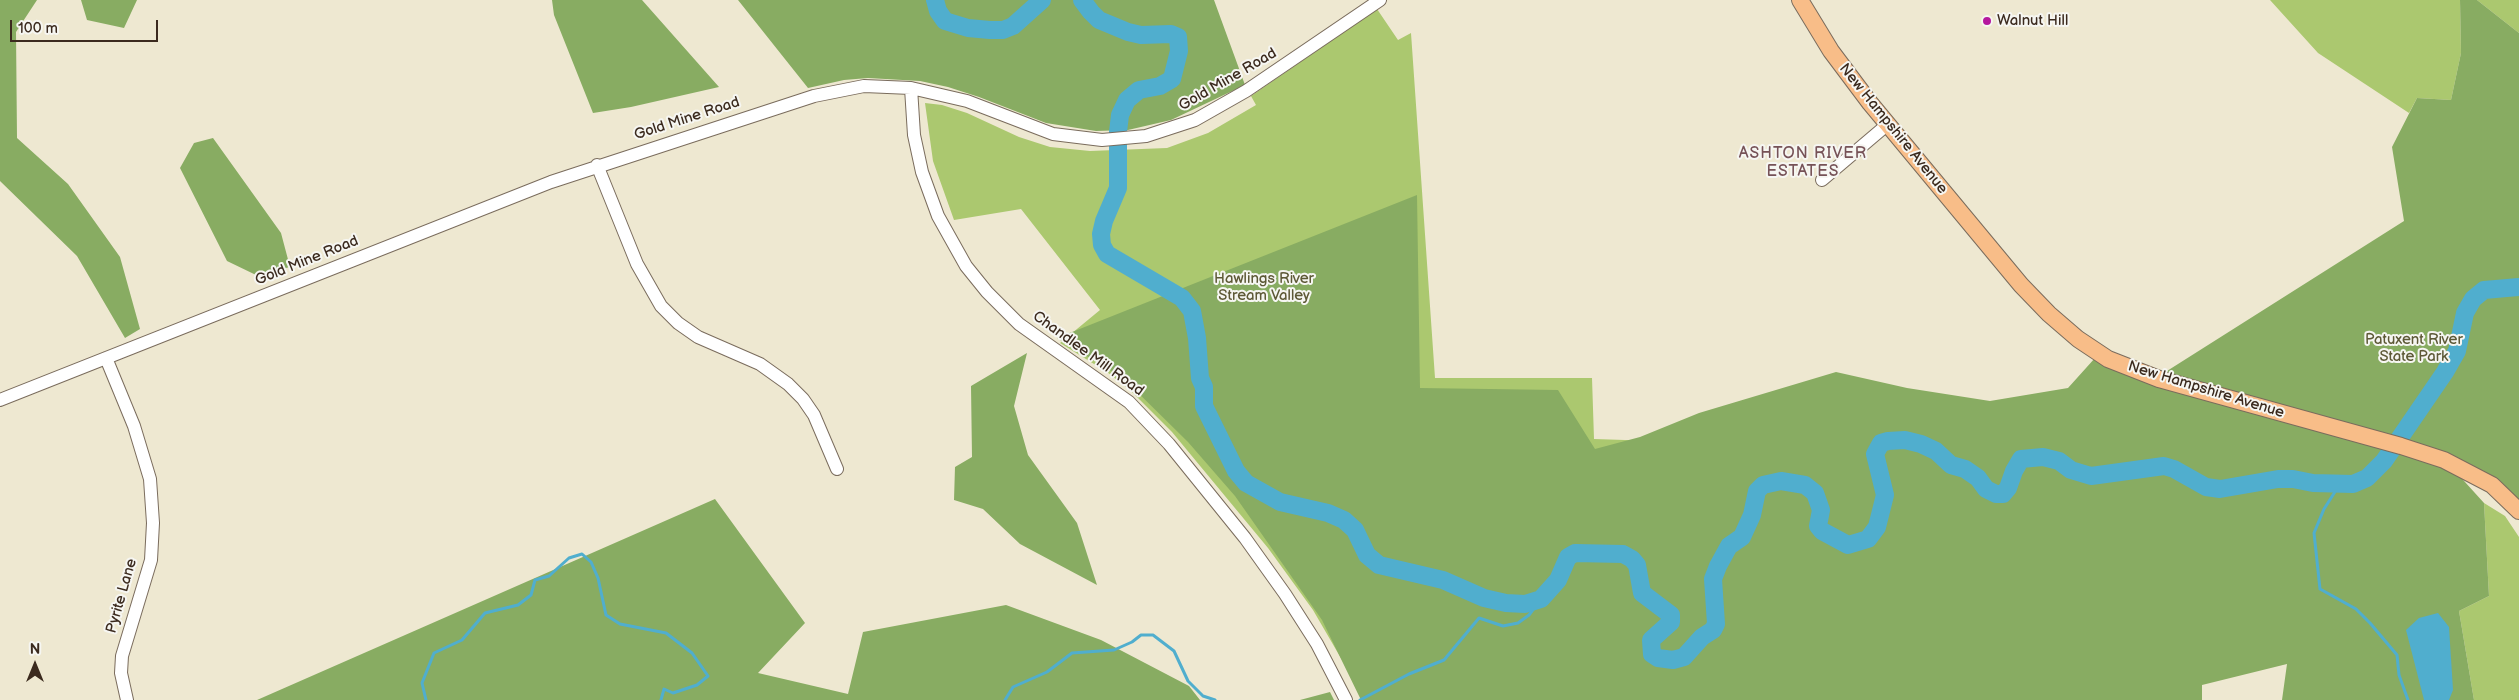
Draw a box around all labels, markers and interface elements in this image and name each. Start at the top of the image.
scale bar [12,10,160,42]
place label: Walnut Hill [1997,12,2068,30]
marker: Walnut Hill [1981,15,1993,27]
text: 100 m [18,19,58,38]
street label: Gold Mine Road [1176,45,1280,115]
street label: New Hampshire Avenue [1835,60,1951,198]
street label: Gold Mine Road [632,93,742,145]
district label: ASHTON RIVER ESTATES [1737,144,1869,182]
street label: Gold Mine Road [253,232,361,290]
park label: Hawlings River Stream Valley [1214,270,1314,305]
street label: Chandlee Mill Road [1029,308,1147,400]
park label: Patuxent River State Park [2365,331,2463,366]
street label: New Hampshire Avenue [2126,358,2286,422]
street label: Pyrite Lane [103,557,141,635]
north arrow [10,640,60,690]
text: N [30,641,40,658]

